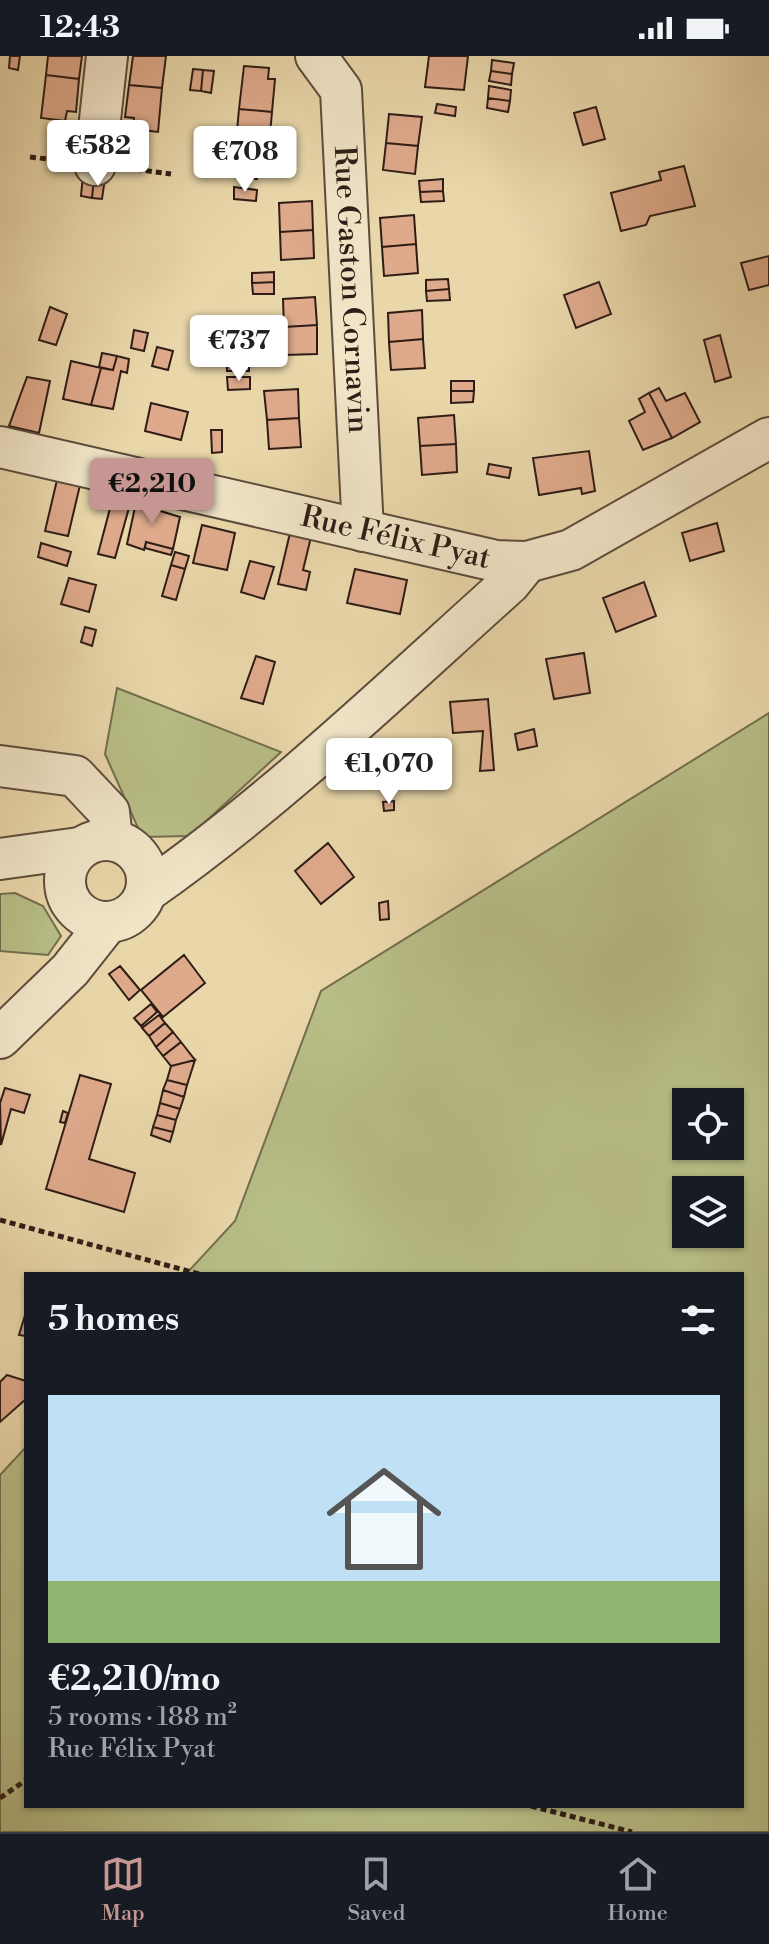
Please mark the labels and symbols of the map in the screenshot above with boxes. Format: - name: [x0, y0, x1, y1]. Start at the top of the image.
- pin: €582: [51, 120, 145, 188]
- pin: €708: [198, 126, 292, 194]
- street label: Rue Gaston Cornavin: [325, 145, 377, 434]
- pin: €737: [192, 315, 286, 383]
- pin: €2,210: [87, 458, 217, 526]
- street label: Rue Félix Pyat: [297, 498, 495, 578]
- pin: €1,070: [324, 738, 454, 806]

